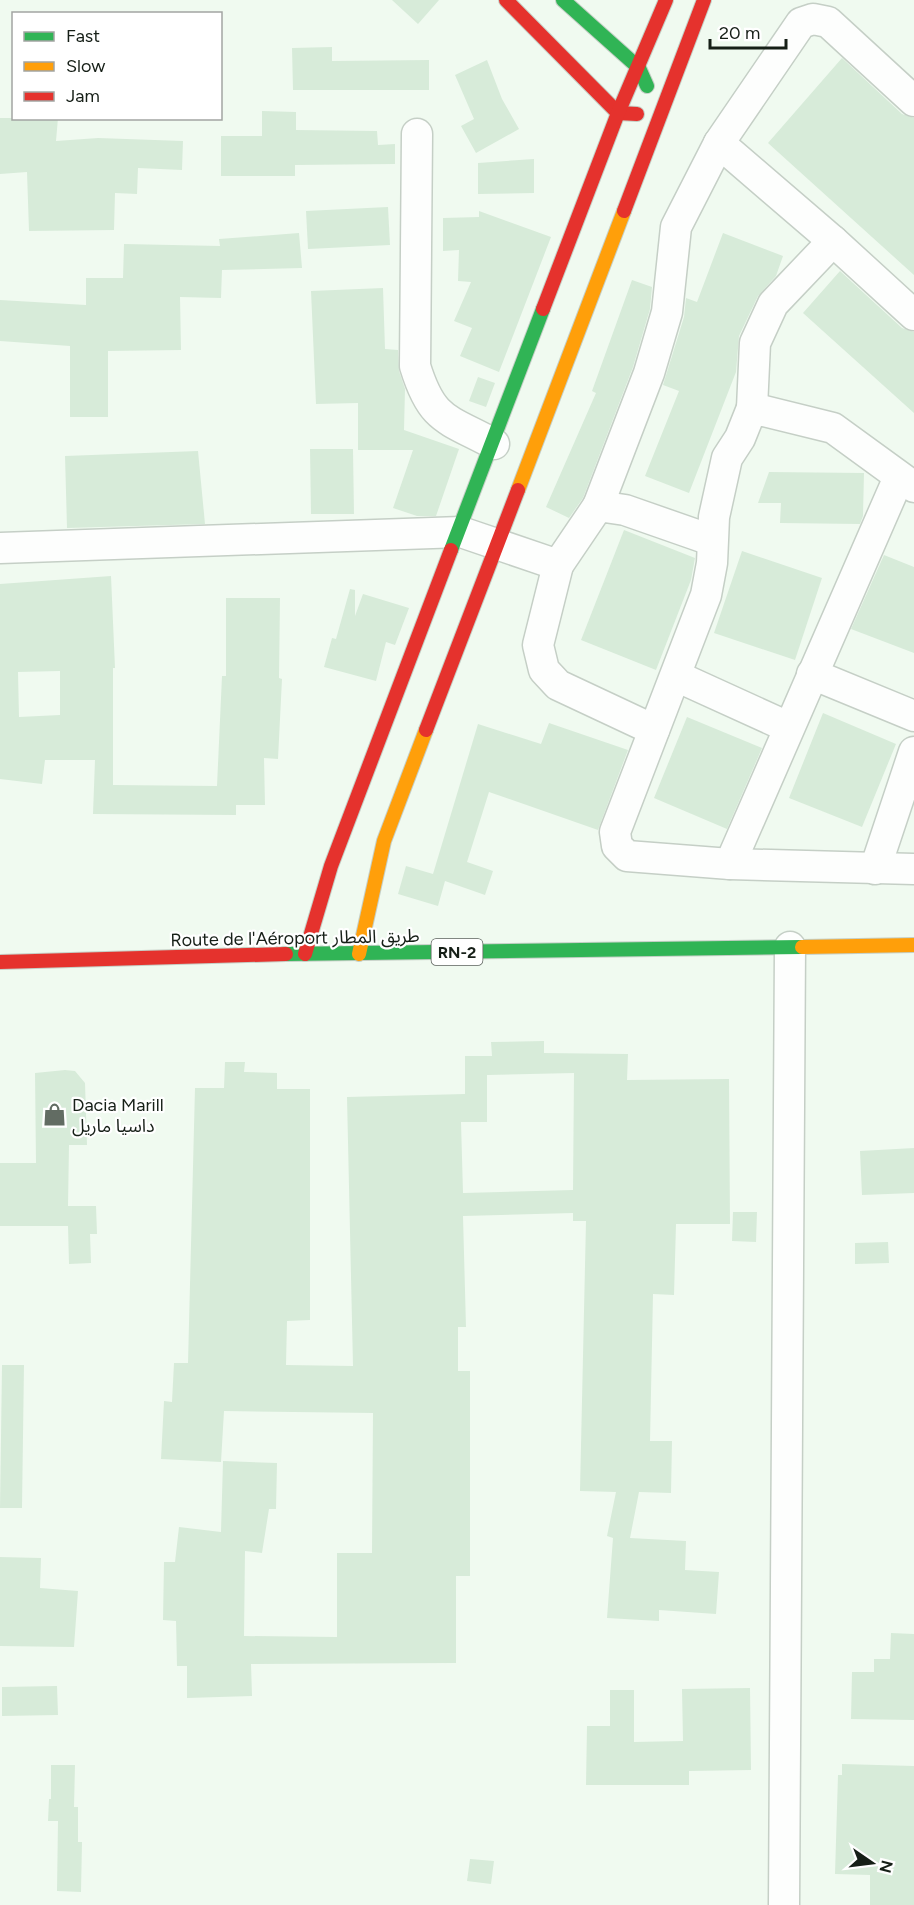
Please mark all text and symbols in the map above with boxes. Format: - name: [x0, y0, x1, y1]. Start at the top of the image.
- legend: [12, 12, 222, 120]
- scale bar: [710, 12, 786, 50]
- text: 20 m: [719, 22, 760, 44]
- text: Fast: [66, 25, 100, 47]
- text: Slow: [66, 55, 105, 77]
- text: Jam: [66, 85, 100, 107]
- street label: Route de l'Aéroport طريق المطار: [170, 925, 420, 951]
- road number: RN-2: [432, 939, 482, 965]
- place label: Dacia Marill داسيا ماريل: [72, 1094, 164, 1137]
- shop icon: Dacia Marill داسيا ماريل: [41, 1102, 67, 1128]
- north arrow: [842, 1833, 902, 1893]
- text: N: [875, 1858, 897, 1875]

